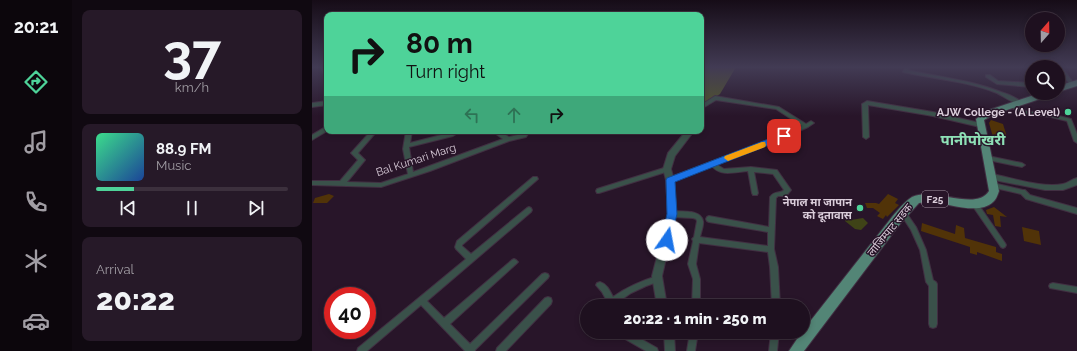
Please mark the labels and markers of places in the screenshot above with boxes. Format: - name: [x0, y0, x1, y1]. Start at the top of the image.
- place label: AJW College - (A Level): [937, 106, 1061, 119]
- marker: AJW College - (A Level): [1063, 107, 1073, 117]
- pin: [767, 119, 801, 153]
- place label: नेपाल मा जापान को दूतावास: [783, 195, 853, 223]
- marker: नेपाल मा जापान को दूतावास: [855, 203, 865, 213]

